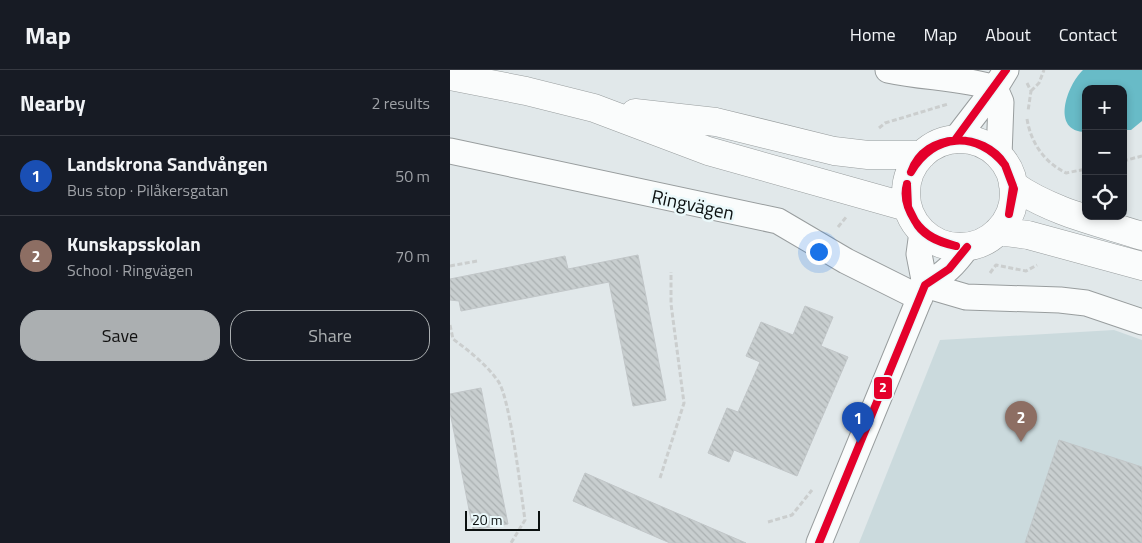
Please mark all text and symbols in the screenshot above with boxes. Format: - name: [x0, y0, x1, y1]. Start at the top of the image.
- text: Map: [25, 17, 71, 53]
- text: Home: [850, 21, 896, 48]
- text: Map: [924, 21, 957, 48]
- text: About: [985, 21, 1031, 48]
- text: Contact: [1059, 21, 1117, 48]
- map controls: [1082, 85, 1127, 220]
- button: +: [1082, 85, 1127, 130]
- text: Nearby: [20, 87, 85, 119]
- text: 2 results: [371, 91, 430, 115]
- button: −: [1082, 130, 1127, 175]
- text: Landskrona Sandvången: [67, 149, 268, 178]
- text: 1: [32, 164, 40, 188]
- text: 50 m: [395, 164, 430, 188]
- button: locate: [1082, 175, 1127, 220]
- text: Bus stop · Pilåkersgatan: [67, 178, 228, 202]
- street label: Ringvägen: [649, 181, 737, 227]
- text: Kunskapsskolan: [67, 229, 201, 258]
- your location: [806, 239, 832, 265]
- text: 2: [32, 244, 40, 268]
- text: 70 m: [395, 244, 430, 268]
- text: School · Ringvägen: [67, 258, 193, 282]
- button: Save: [20, 310, 220, 361]
- button: Share: [230, 310, 430, 361]
- line badge: 2: [873, 376, 893, 400]
- text: 2: [879, 376, 887, 397]
- pin: 2: [1005, 401, 1037, 442]
- pin: 1: [842, 402, 874, 443]
- scale bar: [465, 508, 540, 531]
- text: 20 m: [472, 509, 502, 530]

